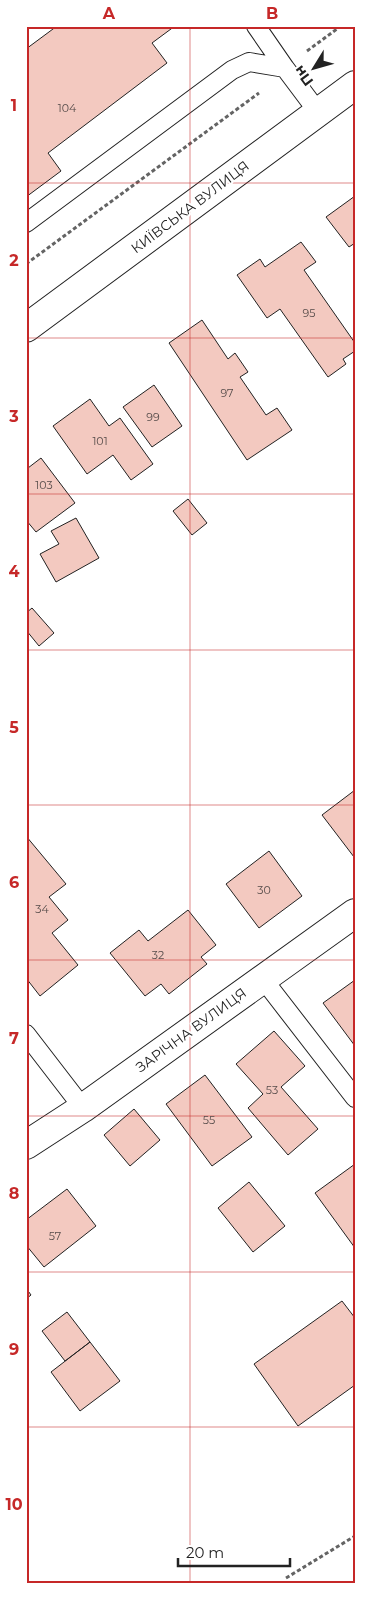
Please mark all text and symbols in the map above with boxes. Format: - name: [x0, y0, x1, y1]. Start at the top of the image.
- text: A: [102, 4, 116, 23]
- text: B: [266, 4, 278, 23]
- north arrow: [288, 42, 338, 92]
- text: Пн: [290, 62, 317, 90]
- text: 1: [11, 96, 17, 115]
- house number: 104: [58, 101, 77, 115]
- street label: КИЇВСЬКА ВУЛИЦЯ: [127, 157, 253, 257]
- text: 2: [9, 251, 19, 270]
- house number: 95: [303, 306, 315, 320]
- house number: 97: [220, 386, 234, 400]
- text: 3: [8, 407, 19, 426]
- house number: 99: [146, 410, 160, 424]
- house number: 101: [92, 434, 108, 448]
- house number: 103: [35, 478, 53, 492]
- text: 4: [8, 562, 20, 581]
- text: 5: [9, 718, 19, 737]
- text: 6: [9, 873, 19, 892]
- house number: 30: [257, 883, 271, 897]
- house number: 34: [35, 902, 49, 916]
- house number: 32: [152, 948, 164, 962]
- street label: ЗАРІЧНА ВУЛИЦЯ: [132, 984, 250, 1076]
- text: 7: [9, 1029, 19, 1048]
- house number: 53: [266, 1083, 278, 1097]
- house number: 55: [203, 1113, 215, 1127]
- text: 8: [9, 1184, 19, 1203]
- house number: 57: [49, 1229, 61, 1243]
- text: 9: [9, 1340, 19, 1359]
- text: 10: [5, 1495, 23, 1514]
- scale bar: [178, 1535, 291, 1567]
- text: 20 m: [186, 1543, 224, 1562]

